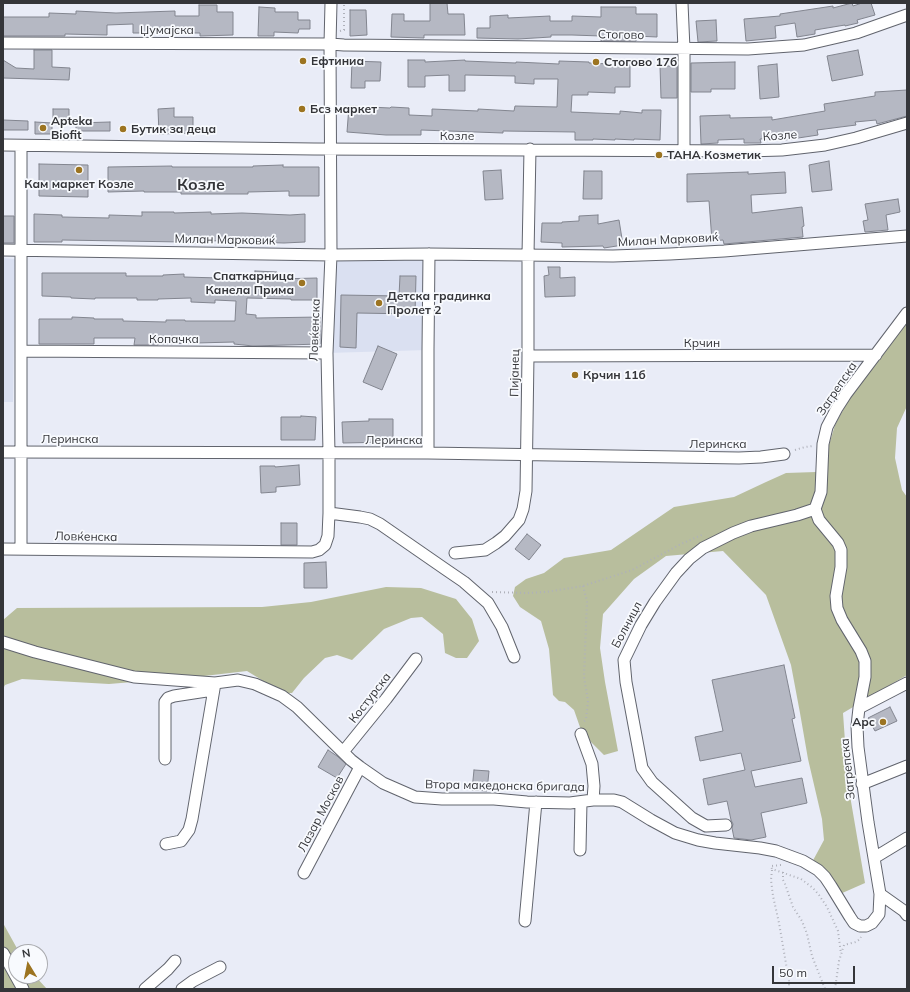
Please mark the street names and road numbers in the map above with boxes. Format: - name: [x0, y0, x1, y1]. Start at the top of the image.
- street label: Џумајска: [140, 23, 194, 37]
- street label: Стогово: [598, 27, 644, 43]
- street label: Козле: [762, 128, 798, 144]
- street label: Козле: [440, 129, 474, 143]
- street label: Милан Марковиќ: [617, 230, 719, 250]
- street label: Милан Марковиќ: [175, 232, 275, 248]
- street label: Ловќенска: [307, 298, 323, 362]
- street label: Копачка: [149, 332, 199, 346]
- street label: Крчин: [684, 336, 720, 350]
- street label: Пијанец: [507, 349, 523, 397]
- street label: Загрепска: [814, 360, 860, 418]
- street label: Леринска: [41, 432, 99, 446]
- street label: Леринска: [365, 433, 423, 447]
- street label: Леринска: [689, 437, 747, 451]
- street label: Ловќенска: [54, 529, 118, 545]
- street label: Болницл: [609, 599, 645, 651]
- street label: Костурска: [346, 670, 394, 726]
- street label: Загрепска: [838, 738, 858, 800]
- street label: Лазар Москов: [295, 774, 347, 854]
- street label: Втора македонска бригада: [425, 777, 585, 795]

